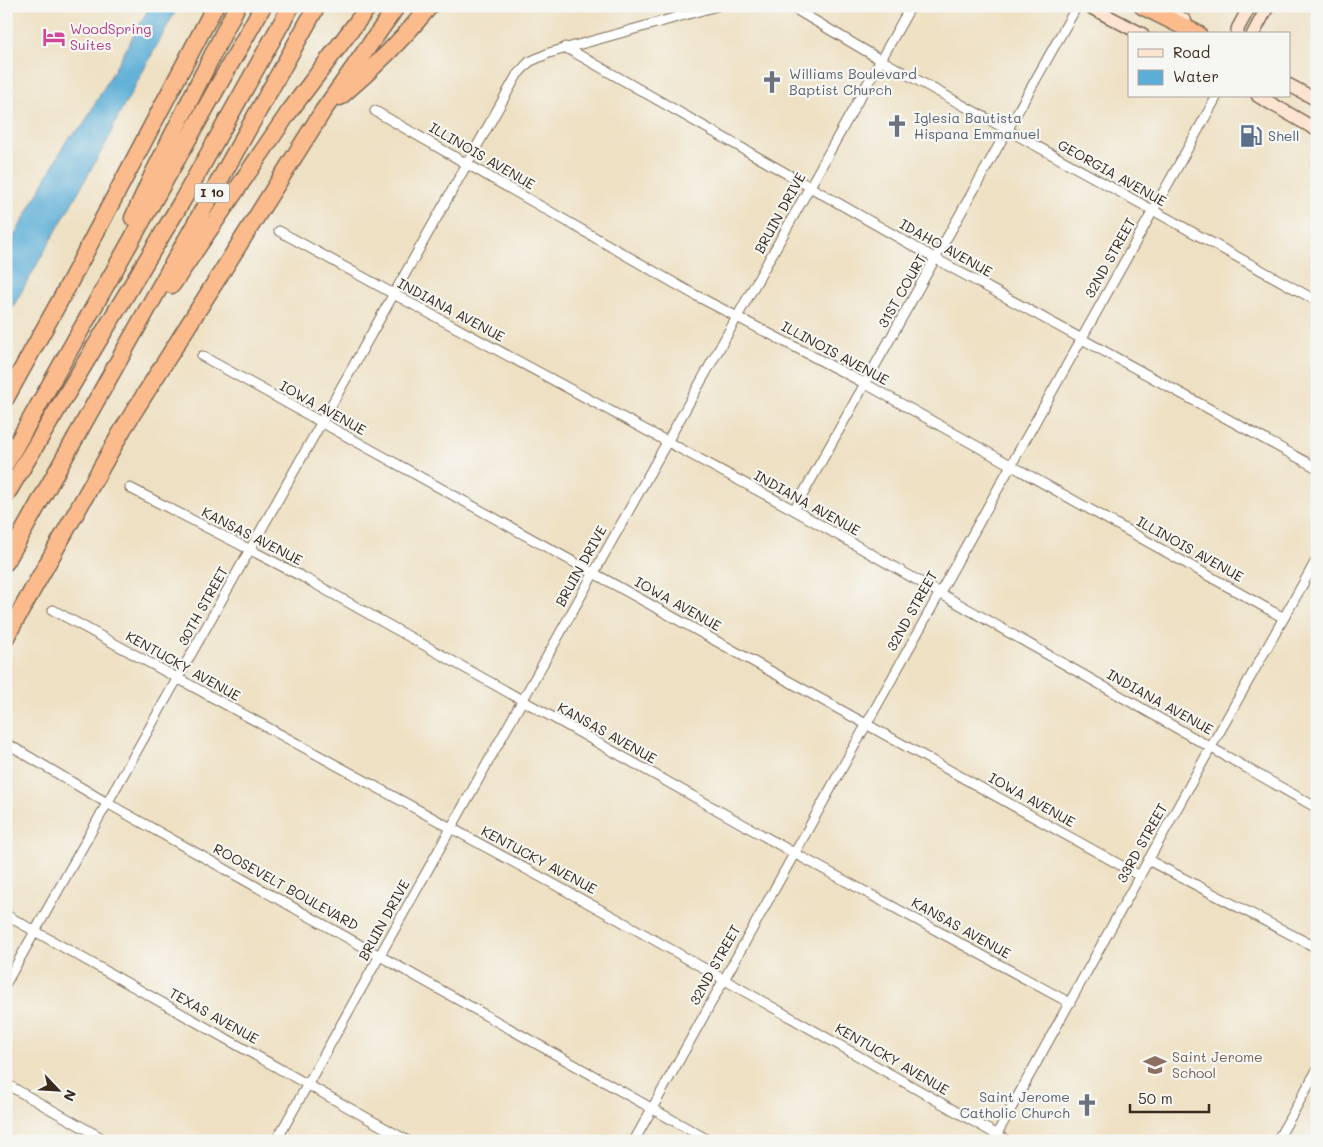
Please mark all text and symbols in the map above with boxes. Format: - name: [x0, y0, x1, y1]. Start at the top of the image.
- place label: WoodSpring Suites: [70, 19, 151, 54]
- hotel icon: WoodSpring Suites: [41, 24, 67, 50]
- legend: [1128, 32, 1290, 98]
- text: Road: [1173, 42, 1210, 62]
- place label: Williams Boulevard Baptist Church: [789, 64, 917, 99]
- text: Water: [1173, 66, 1219, 86]
- church icon: Williams Boulevard Baptist Church: [759, 69, 785, 95]
- place label: Iglesia Bautista Hispana Emmanuel: [914, 108, 1040, 143]
- church icon: Iglesia Bautista Hispana Emmanuel: [884, 113, 910, 139]
- street label: ILLINOIS AVENUE: [426, 118, 539, 194]
- fuel station icon: Shell: [1238, 123, 1264, 149]
- place label: Shell: [1268, 126, 1299, 145]
- street label: GEORGIA AVENUE: [1055, 135, 1170, 210]
- street label: BRUIN DRIVE: [750, 169, 810, 257]
- road number: I 10: [194, 184, 230, 202]
- street label: IDAHO AVENUE: [896, 214, 996, 281]
- street label: 32ND STREET: [1080, 214, 1140, 301]
- street label: 31ST COURT: [873, 250, 930, 331]
- street label: INDIANA AVENUE: [394, 273, 508, 346]
- street label: ILLINOIS AVENUE: [778, 316, 892, 389]
- street label: IOWA AVENUE: [277, 376, 370, 439]
- street label: INDIANA AVENUE: [751, 465, 864, 540]
- street label: KANSAS AVENUE: [199, 502, 306, 569]
- street label: ILLINOIS AVENUE: [1134, 511, 1247, 586]
- street label: BRUIN DRIVE: [551, 522, 611, 610]
- street label: 30TH STREET: [173, 563, 232, 649]
- street label: 32ND STREET: [882, 567, 942, 654]
- street label: IOWA AVENUE: [632, 572, 725, 635]
- street label: KENTUCKY AVENUE: [122, 626, 244, 705]
- street label: INDIANA AVENUE: [1104, 664, 1217, 739]
- street label: KANSAS AVENUE: [554, 697, 660, 768]
- street label: IOWA AVENUE: [986, 768, 1079, 831]
- street label: 33RD STREET: [1112, 800, 1171, 886]
- street label: KENTUCKY AVENUE: [478, 821, 600, 898]
- street label: ROOSEVELT BOULEVARD: [210, 839, 362, 934]
- street label: BRUIN DRIVE: [354, 876, 414, 964]
- street label: KANSAS AVENUE: [908, 892, 1014, 963]
- street label: 32ND STREET: [685, 921, 745, 1008]
- street label: TEXAS AVENUE: [166, 983, 262, 1048]
- street label: KENTUCKY AVENUE: [832, 1018, 953, 1099]
- place label: Saint Jerome School: [1172, 1047, 1263, 1082]
- school or university icon: Saint Jerome School: [1142, 1052, 1168, 1078]
- north arrow: [32, 1064, 82, 1114]
- scale bar: [1130, 1082, 1209, 1114]
- text: N: [59, 1087, 81, 1105]
- place label: Saint Jerome Catholic Church: [960, 1087, 1070, 1122]
- text: 50 m: [1138, 1088, 1173, 1108]
- church icon: Saint Jerome Catholic Church: [1074, 1092, 1100, 1118]

